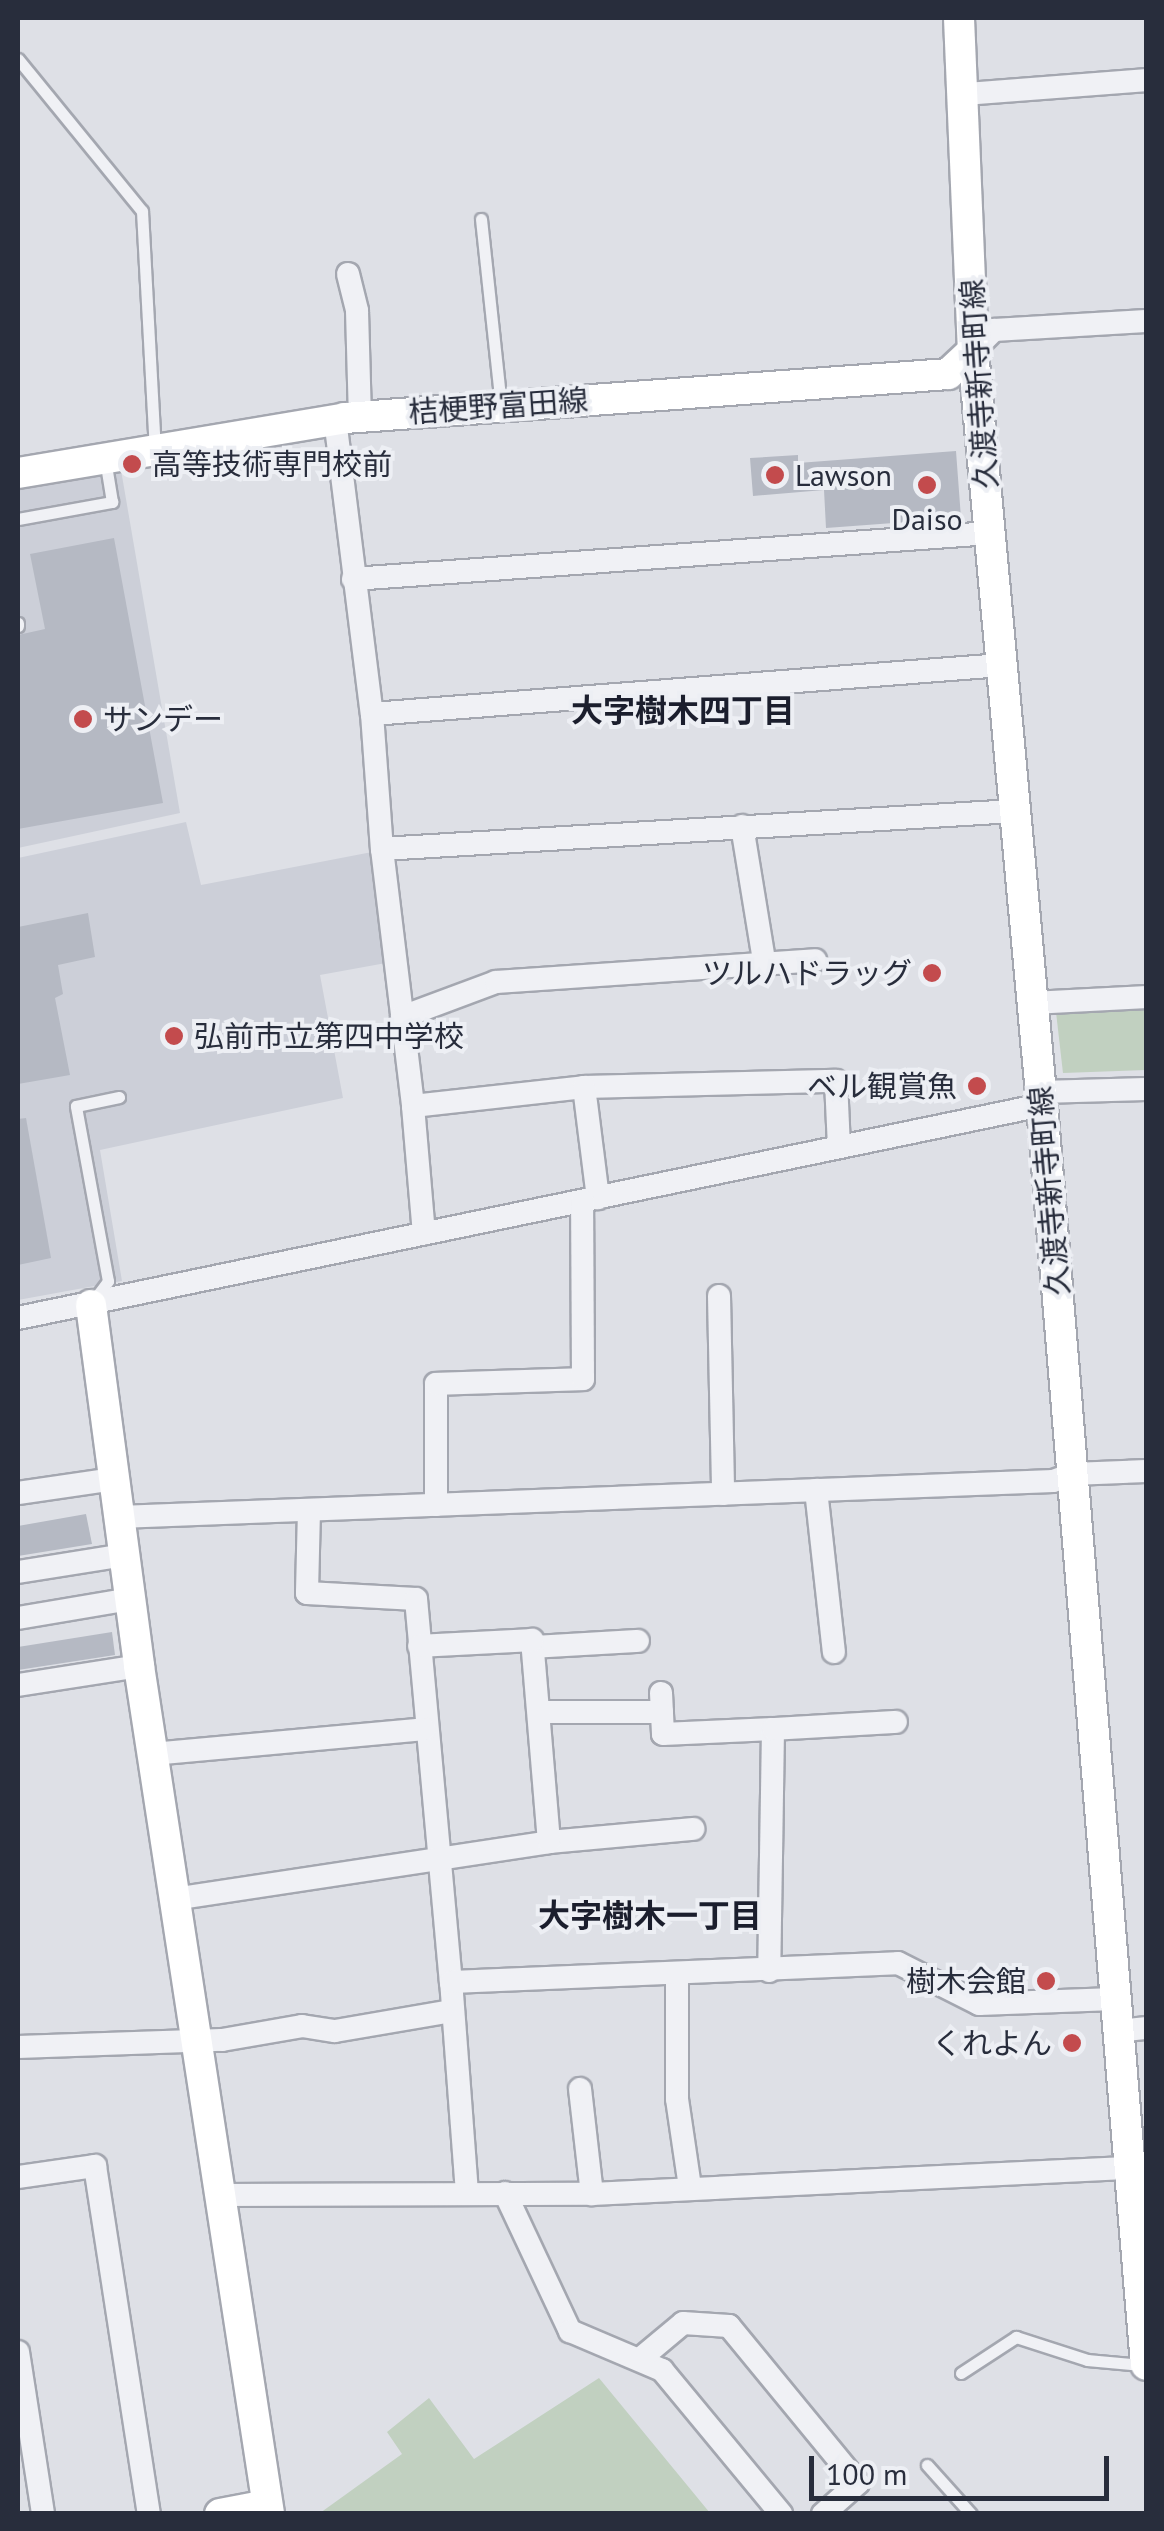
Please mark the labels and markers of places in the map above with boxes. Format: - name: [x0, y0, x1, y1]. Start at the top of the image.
- place label: 高等技術専門校前: [152, 446, 392, 482]
- marker: 高等技術専門校前: [121, 453, 143, 475]
- place label: Lawson: [795, 457, 892, 493]
- marker: Lawson: [764, 464, 786, 486]
- marker: Daiso: [916, 474, 938, 496]
- place label: Daiso: [891, 501, 963, 537]
- place label: サンデー: [103, 701, 223, 737]
- marker: サンデー: [72, 708, 94, 730]
- place label: ツルハドラッグ: [702, 955, 912, 991]
- marker: ツルハドラッグ: [921, 962, 943, 984]
- place label: 弘前市立第四中学校: [194, 1018, 464, 1054]
- marker: 弘前市立第四中学校: [163, 1025, 185, 1047]
- place label: ベル観賞魚: [807, 1068, 957, 1104]
- marker: ベル観賞魚: [966, 1075, 988, 1097]
- place label: 樹木会館: [906, 1963, 1026, 1999]
- marker: 樹木会館: [1035, 1970, 1057, 1992]
- place label: くれよん: [932, 2025, 1052, 2061]
- marker: くれよん: [1061, 2032, 1083, 2054]

